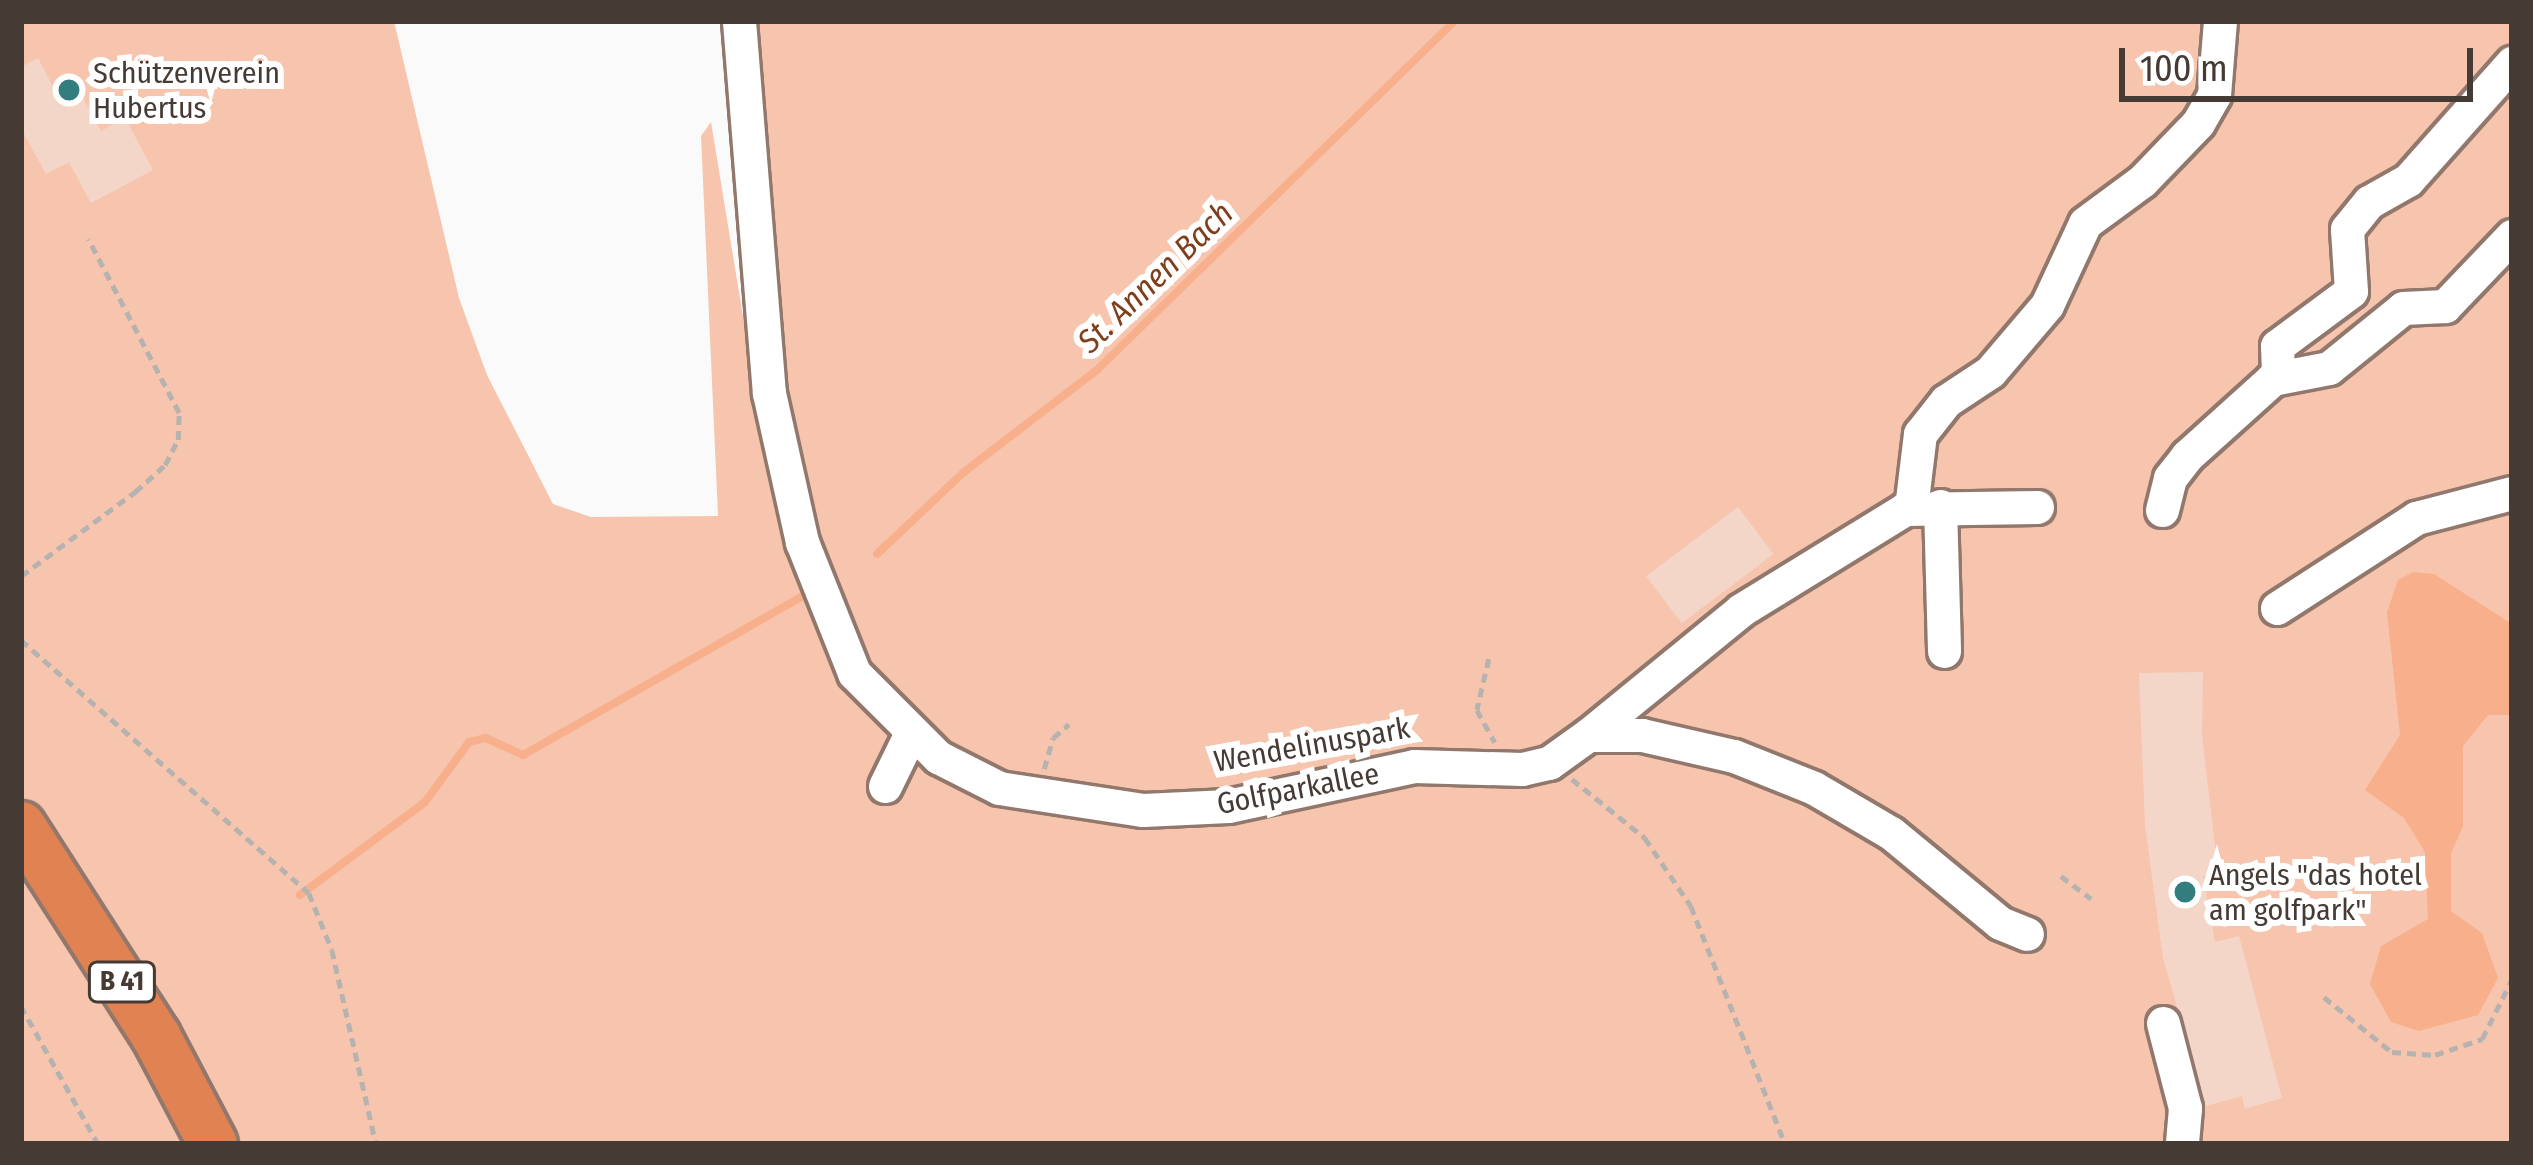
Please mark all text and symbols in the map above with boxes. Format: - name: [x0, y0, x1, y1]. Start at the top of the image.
- scale bar: [2125, 24, 2479, 98]
- text: 100 m: [2140, 47, 2228, 91]
- place label: Schützenverein Hubertus: [93, 55, 280, 125]
- marker: Schützenverein Hubertus: [56, 77, 82, 103]
- water label: St. Annen Bach: [1070, 194, 1242, 362]
- street label: Wendelinuspark: [1211, 710, 1413, 780]
- street label: Golfparkallee: [1214, 756, 1382, 822]
- place label: Angels "das hotel am golfpark": [2209, 857, 2422, 928]
- marker: Angels "das hotel am golfpark": [2172, 879, 2198, 905]
- road number: B 41: [86, 961, 158, 1003]

